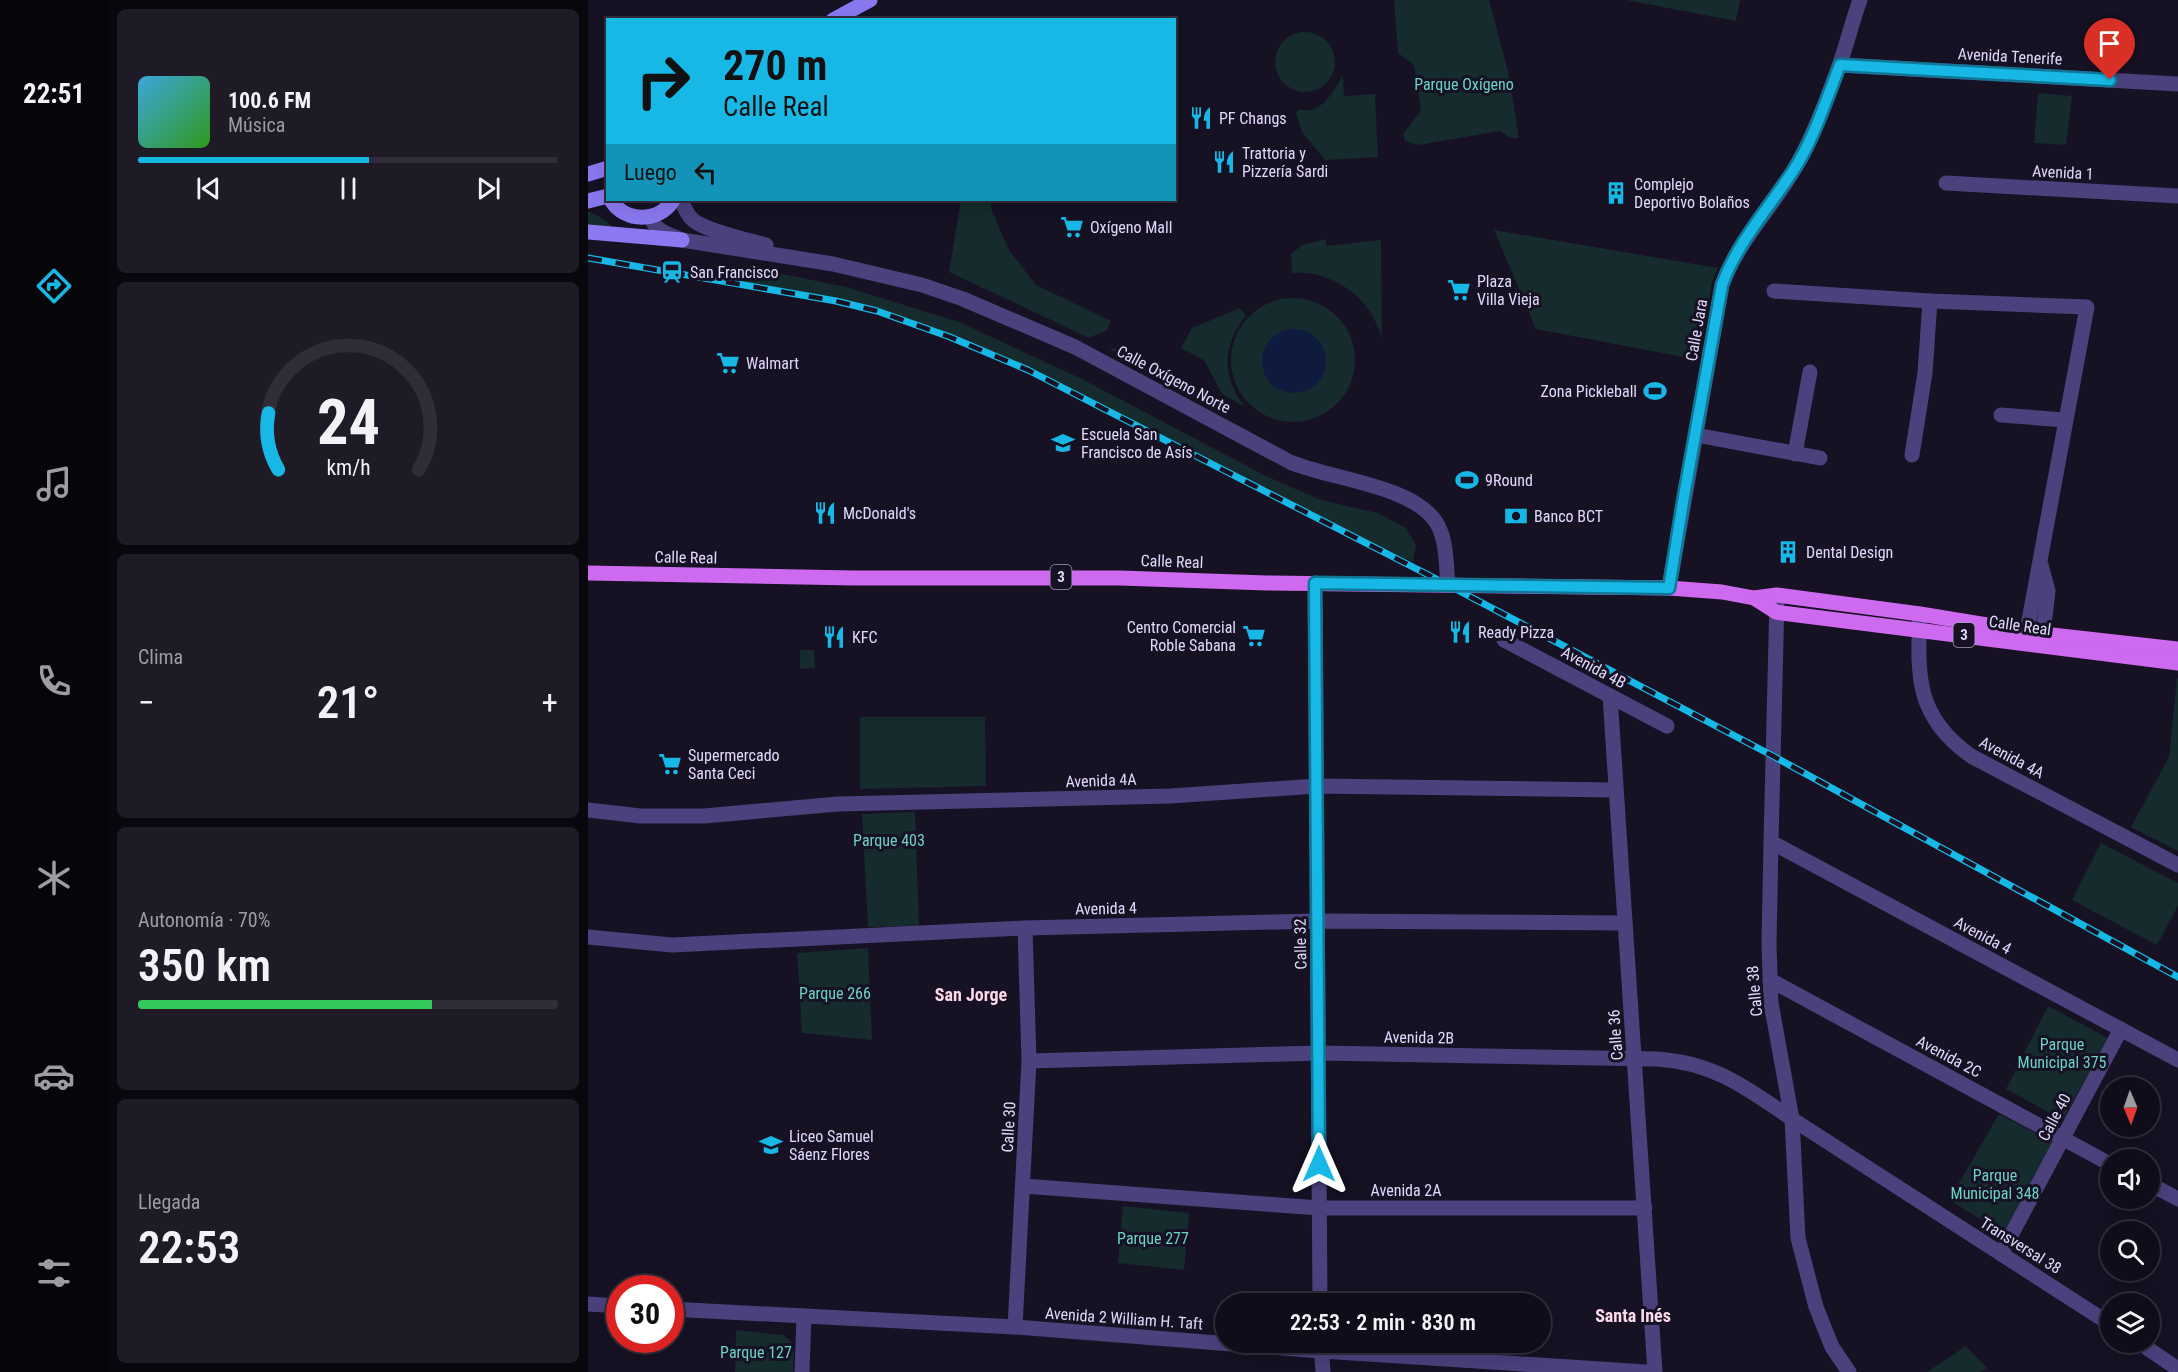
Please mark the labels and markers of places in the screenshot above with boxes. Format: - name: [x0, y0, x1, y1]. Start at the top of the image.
- pin: [2084, 18, 2135, 80]
- restaurant icon: PF Changs: [1188, 105, 1214, 131]
- place label: PF Changs: [1219, 109, 1287, 128]
- place label: Trattoria y Pizzería Sardi: [1242, 144, 1328, 181]
- restaurant icon: Trattoria y Pizzería Sardi: [1211, 149, 1237, 175]
- place label: Complejo Deportivo Bolaños: [1634, 175, 1750, 212]
- building icon: Complejo Deportivo Bolaños: [1603, 180, 1629, 206]
- supermarket icon: Oxígeno Mall: [1059, 214, 1085, 240]
- place label: Oxígeno Mall: [1090, 218, 1172, 237]
- station icon: San Francisco: [659, 259, 685, 285]
- place label: San Francisco: [690, 263, 779, 282]
- place label: Plaza Villa Vieja: [1477, 272, 1540, 309]
- supermarket icon: Plaza Villa Vieja: [1446, 277, 1472, 303]
- supermarket icon: Walmart: [715, 350, 741, 376]
- place label: Walmart: [746, 354, 799, 373]
- sports icon: Zona Pickleball: [1642, 378, 1668, 404]
- place label: Zona Pickleball: [1540, 382, 1637, 401]
- place label: Escuela San Francisco de Asís: [1081, 425, 1193, 462]
- school or university icon: Escuela San Francisco de Asís: [1050, 430, 1076, 456]
- sports icon: 9Round: [1454, 467, 1480, 493]
- place label: 9Round: [1485, 471, 1533, 490]
- restaurant icon: McDonald's: [812, 500, 838, 526]
- bank icon: Banco BCT: [1503, 503, 1529, 529]
- place label: McDonald's: [843, 504, 916, 523]
- place label: Banco BCT: [1534, 507, 1603, 526]
- building icon: Dental Design: [1775, 539, 1801, 565]
- place label: Dental Design: [1806, 543, 1893, 562]
- place label: Centro Comercial Roble Sabana: [1127, 618, 1236, 655]
- restaurant icon: Ready Pizza: [1447, 619, 1473, 645]
- supermarket icon: Centro Comercial Roble Sabana: [1241, 623, 1267, 649]
- place label: Ready Pizza: [1478, 623, 1554, 642]
- restaurant icon: KFC: [821, 624, 847, 650]
- place label: KFC: [852, 628, 878, 647]
- place label: Supermercado Santa Ceci: [688, 746, 780, 783]
- supermarket icon: Supermercado Santa Ceci: [657, 751, 683, 777]
- place label: Liceo Samuel Sáenz Flores: [789, 1127, 874, 1164]
- school or university icon: Liceo Samuel Sáenz Flores: [758, 1132, 784, 1158]

